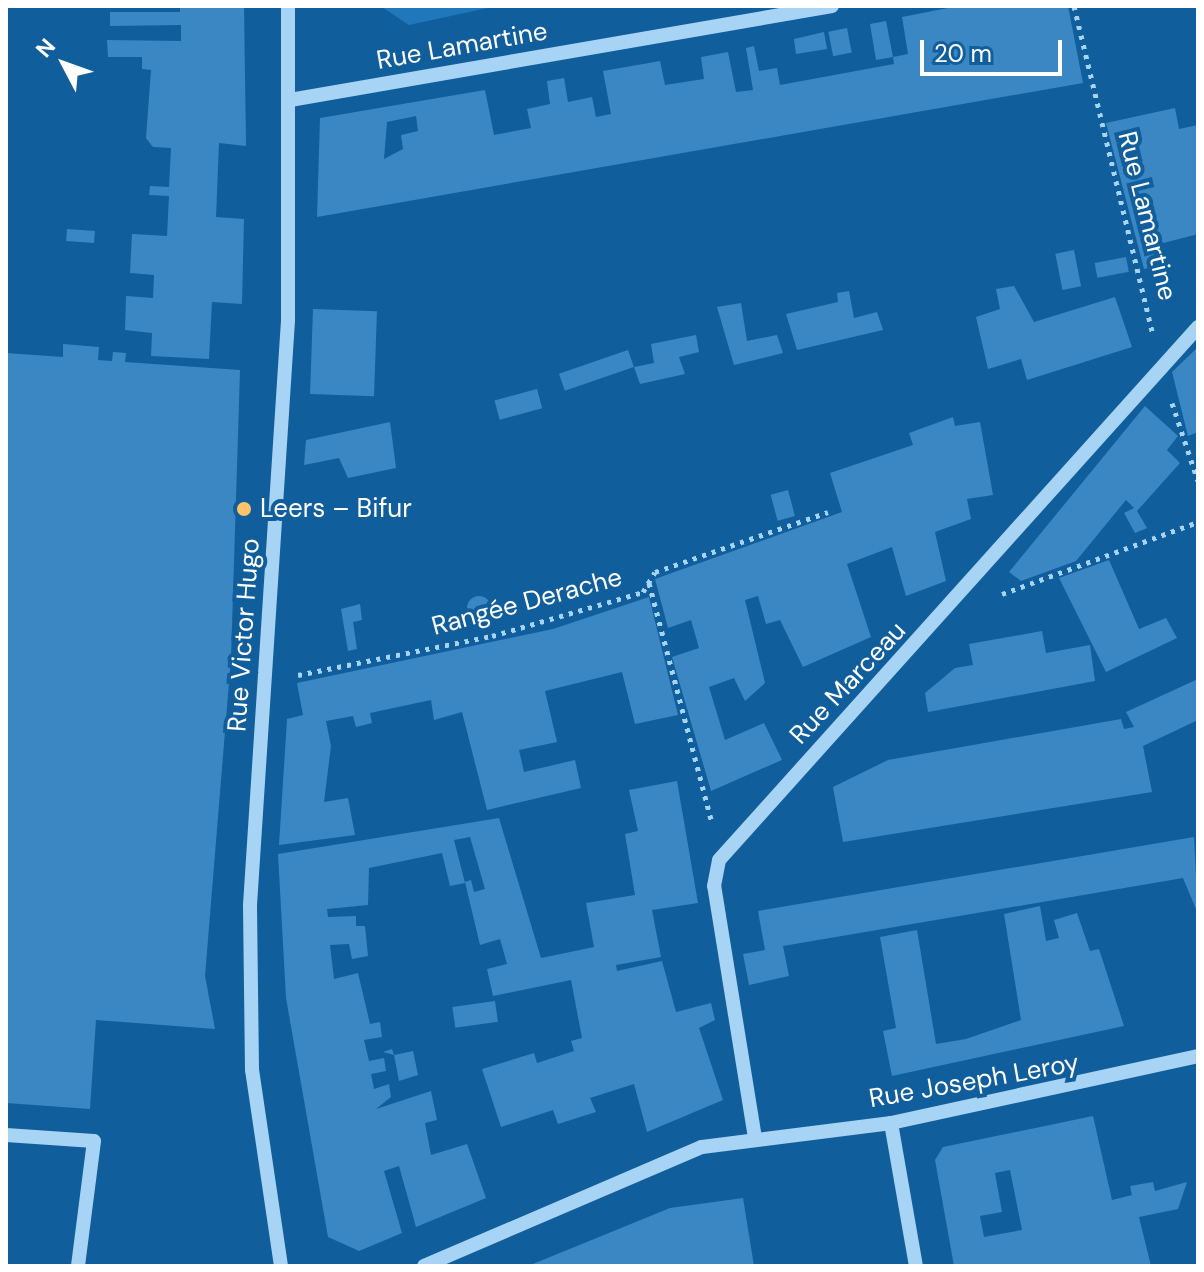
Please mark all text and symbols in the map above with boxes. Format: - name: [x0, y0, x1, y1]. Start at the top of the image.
- street label: Rue Lamartine: [374, 16, 550, 76]
- north arrow: [24, 24, 104, 104]
- scale bar: [924, 24, 1066, 74]
- text: N: [29, 32, 62, 64]
- text: 20 m: [934, 38, 992, 69]
- street label: Rue Lamartine: [1111, 128, 1183, 304]
- place label: Leers – Bifur: [260, 493, 412, 525]
- marker: Leers – Bifur: [235, 500, 253, 518]
- street label: Rue Victor Hugo: [222, 537, 266, 733]
- street label: Rangée Derache: [428, 562, 626, 642]
- street label: Rue Marceau: [783, 615, 913, 751]
- street label: Rue Joseph Leroy: [867, 1047, 1081, 1115]

